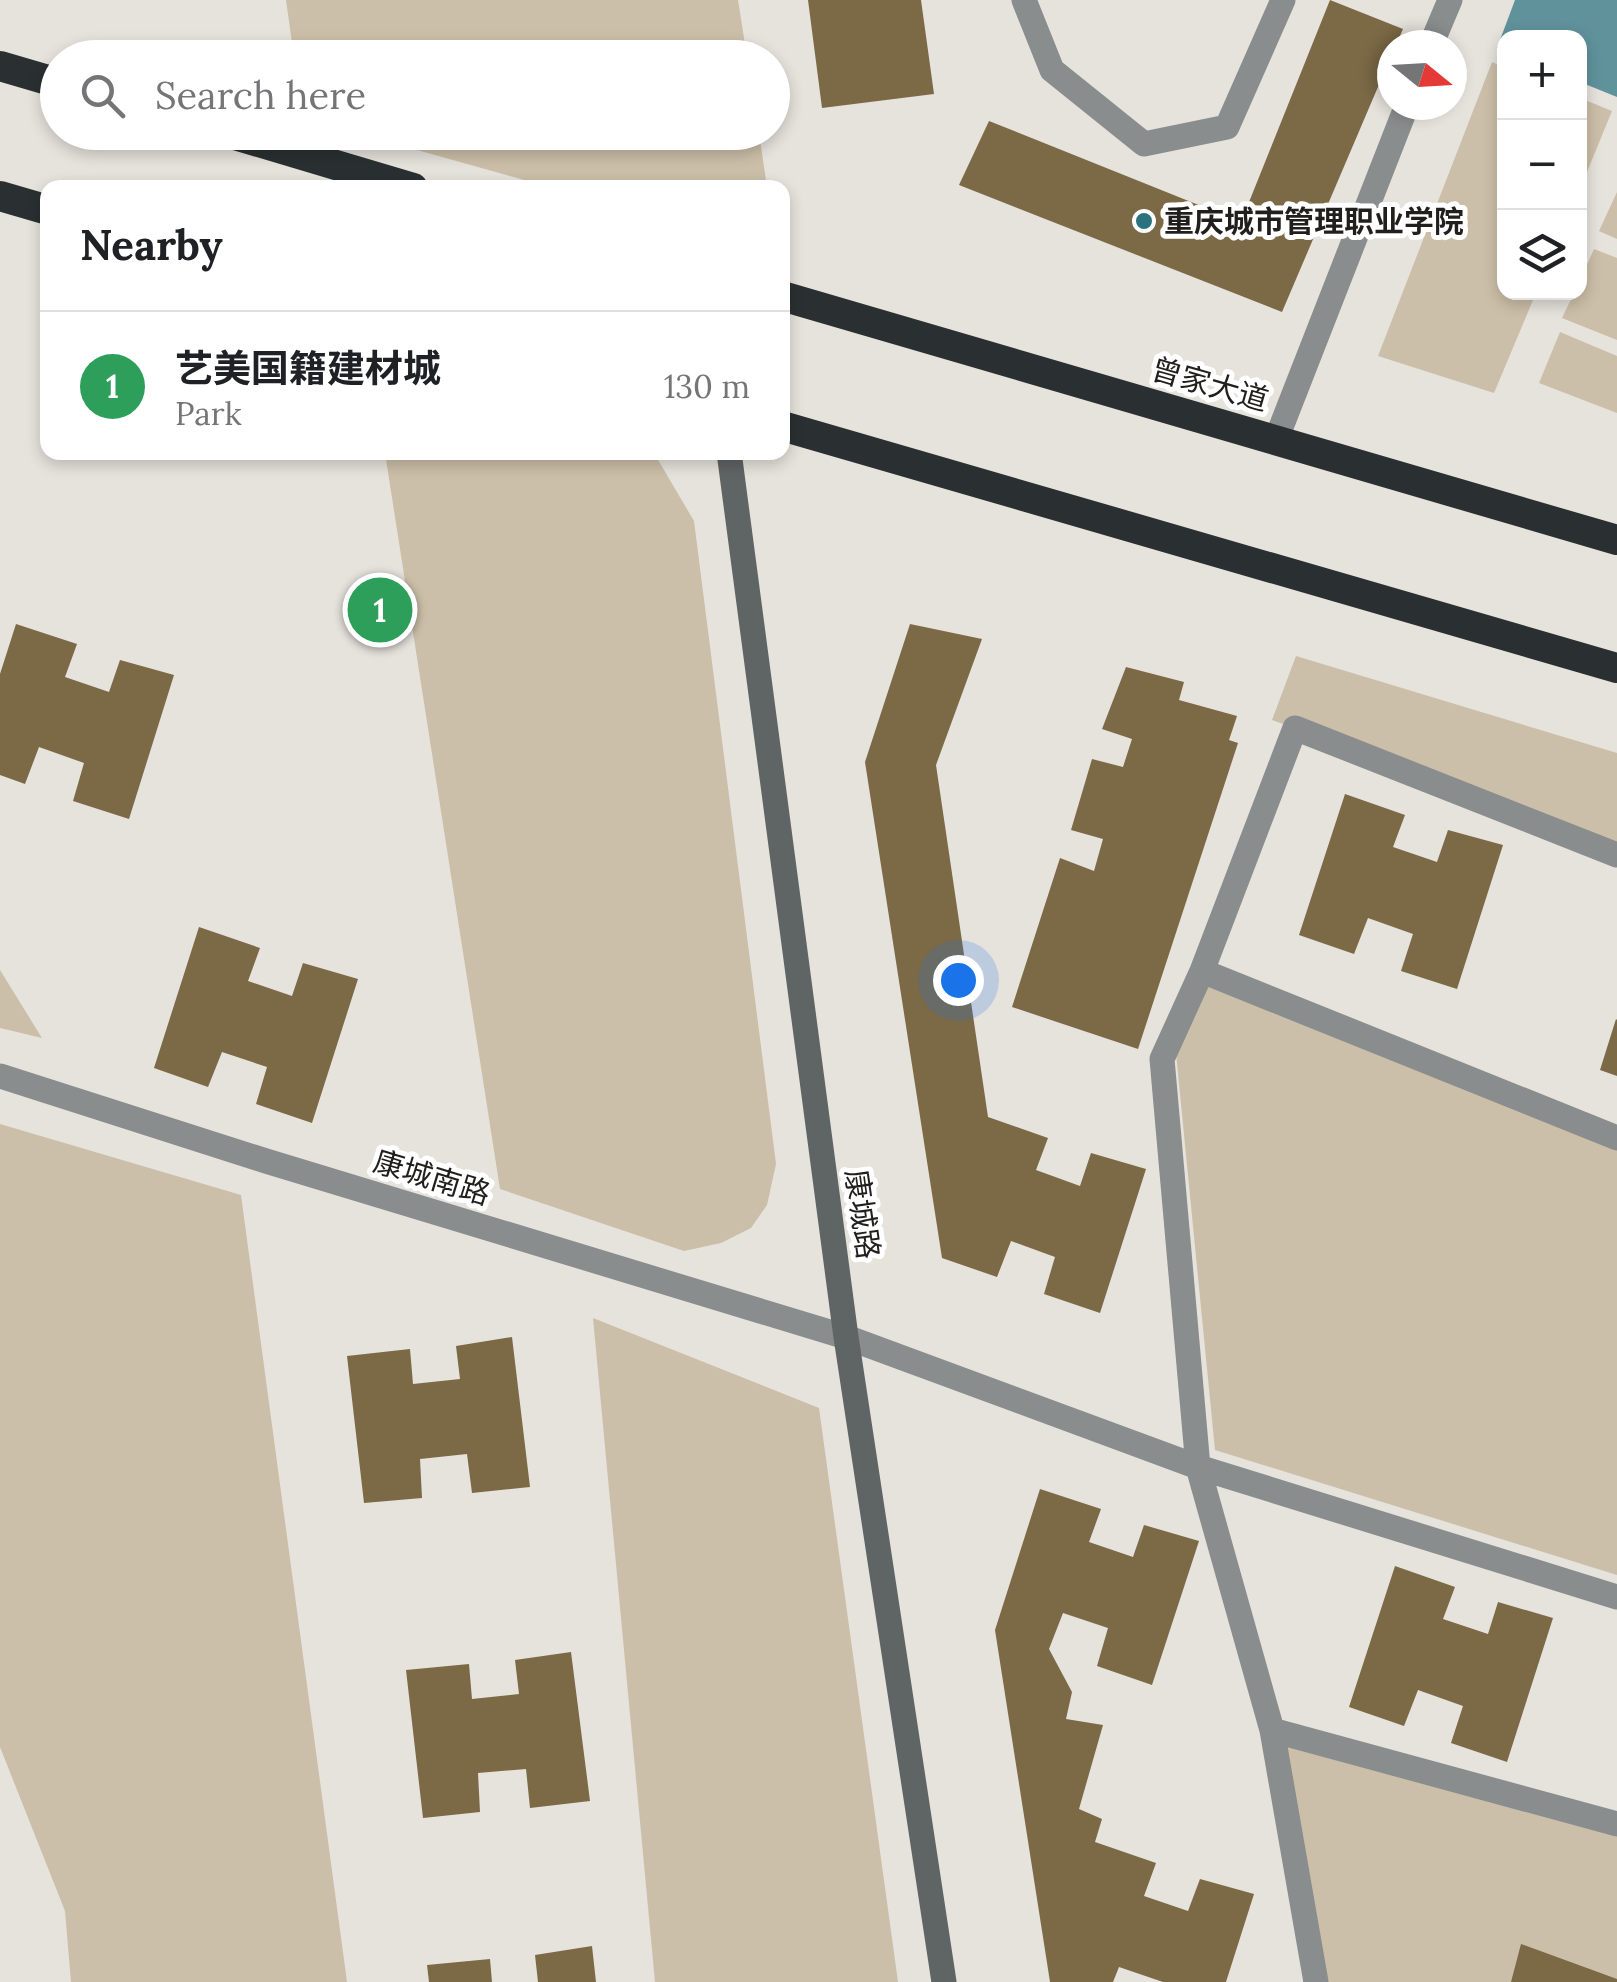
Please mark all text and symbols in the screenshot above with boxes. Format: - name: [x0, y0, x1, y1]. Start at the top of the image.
- north arrow: [1377, 30, 1467, 120]
- map controls: [1497, 30, 1587, 300]
- button: +: [1497, 30, 1587, 120]
- search box: [40, 40, 790, 150]
- icon: search: [75, 68, 130, 123]
- text: Search here: [155, 71, 366, 119]
- button: −: [1497, 120, 1587, 210]
- place label: 重庆城市管理职业学院: [1164, 202, 1464, 240]
- marker: 重庆城市管理职业学院: [1133, 210, 1155, 232]
- button: layers: [1497, 210, 1587, 300]
- text: Nearby: [80, 218, 223, 272]
- text: 艺美国籍建材城: [175, 344, 441, 392]
- street label: 曾家大道: [1147, 349, 1273, 419]
- text: 1: [106, 366, 119, 407]
- text: 130 m: [664, 366, 750, 407]
- text: Park: [175, 393, 242, 434]
- pin: 1: [348, 572, 412, 648]
- your location: [933, 955, 984, 1006]
- street label: 康城南路: [369, 1141, 495, 1213]
- street label: 康城路: [838, 1167, 888, 1261]

